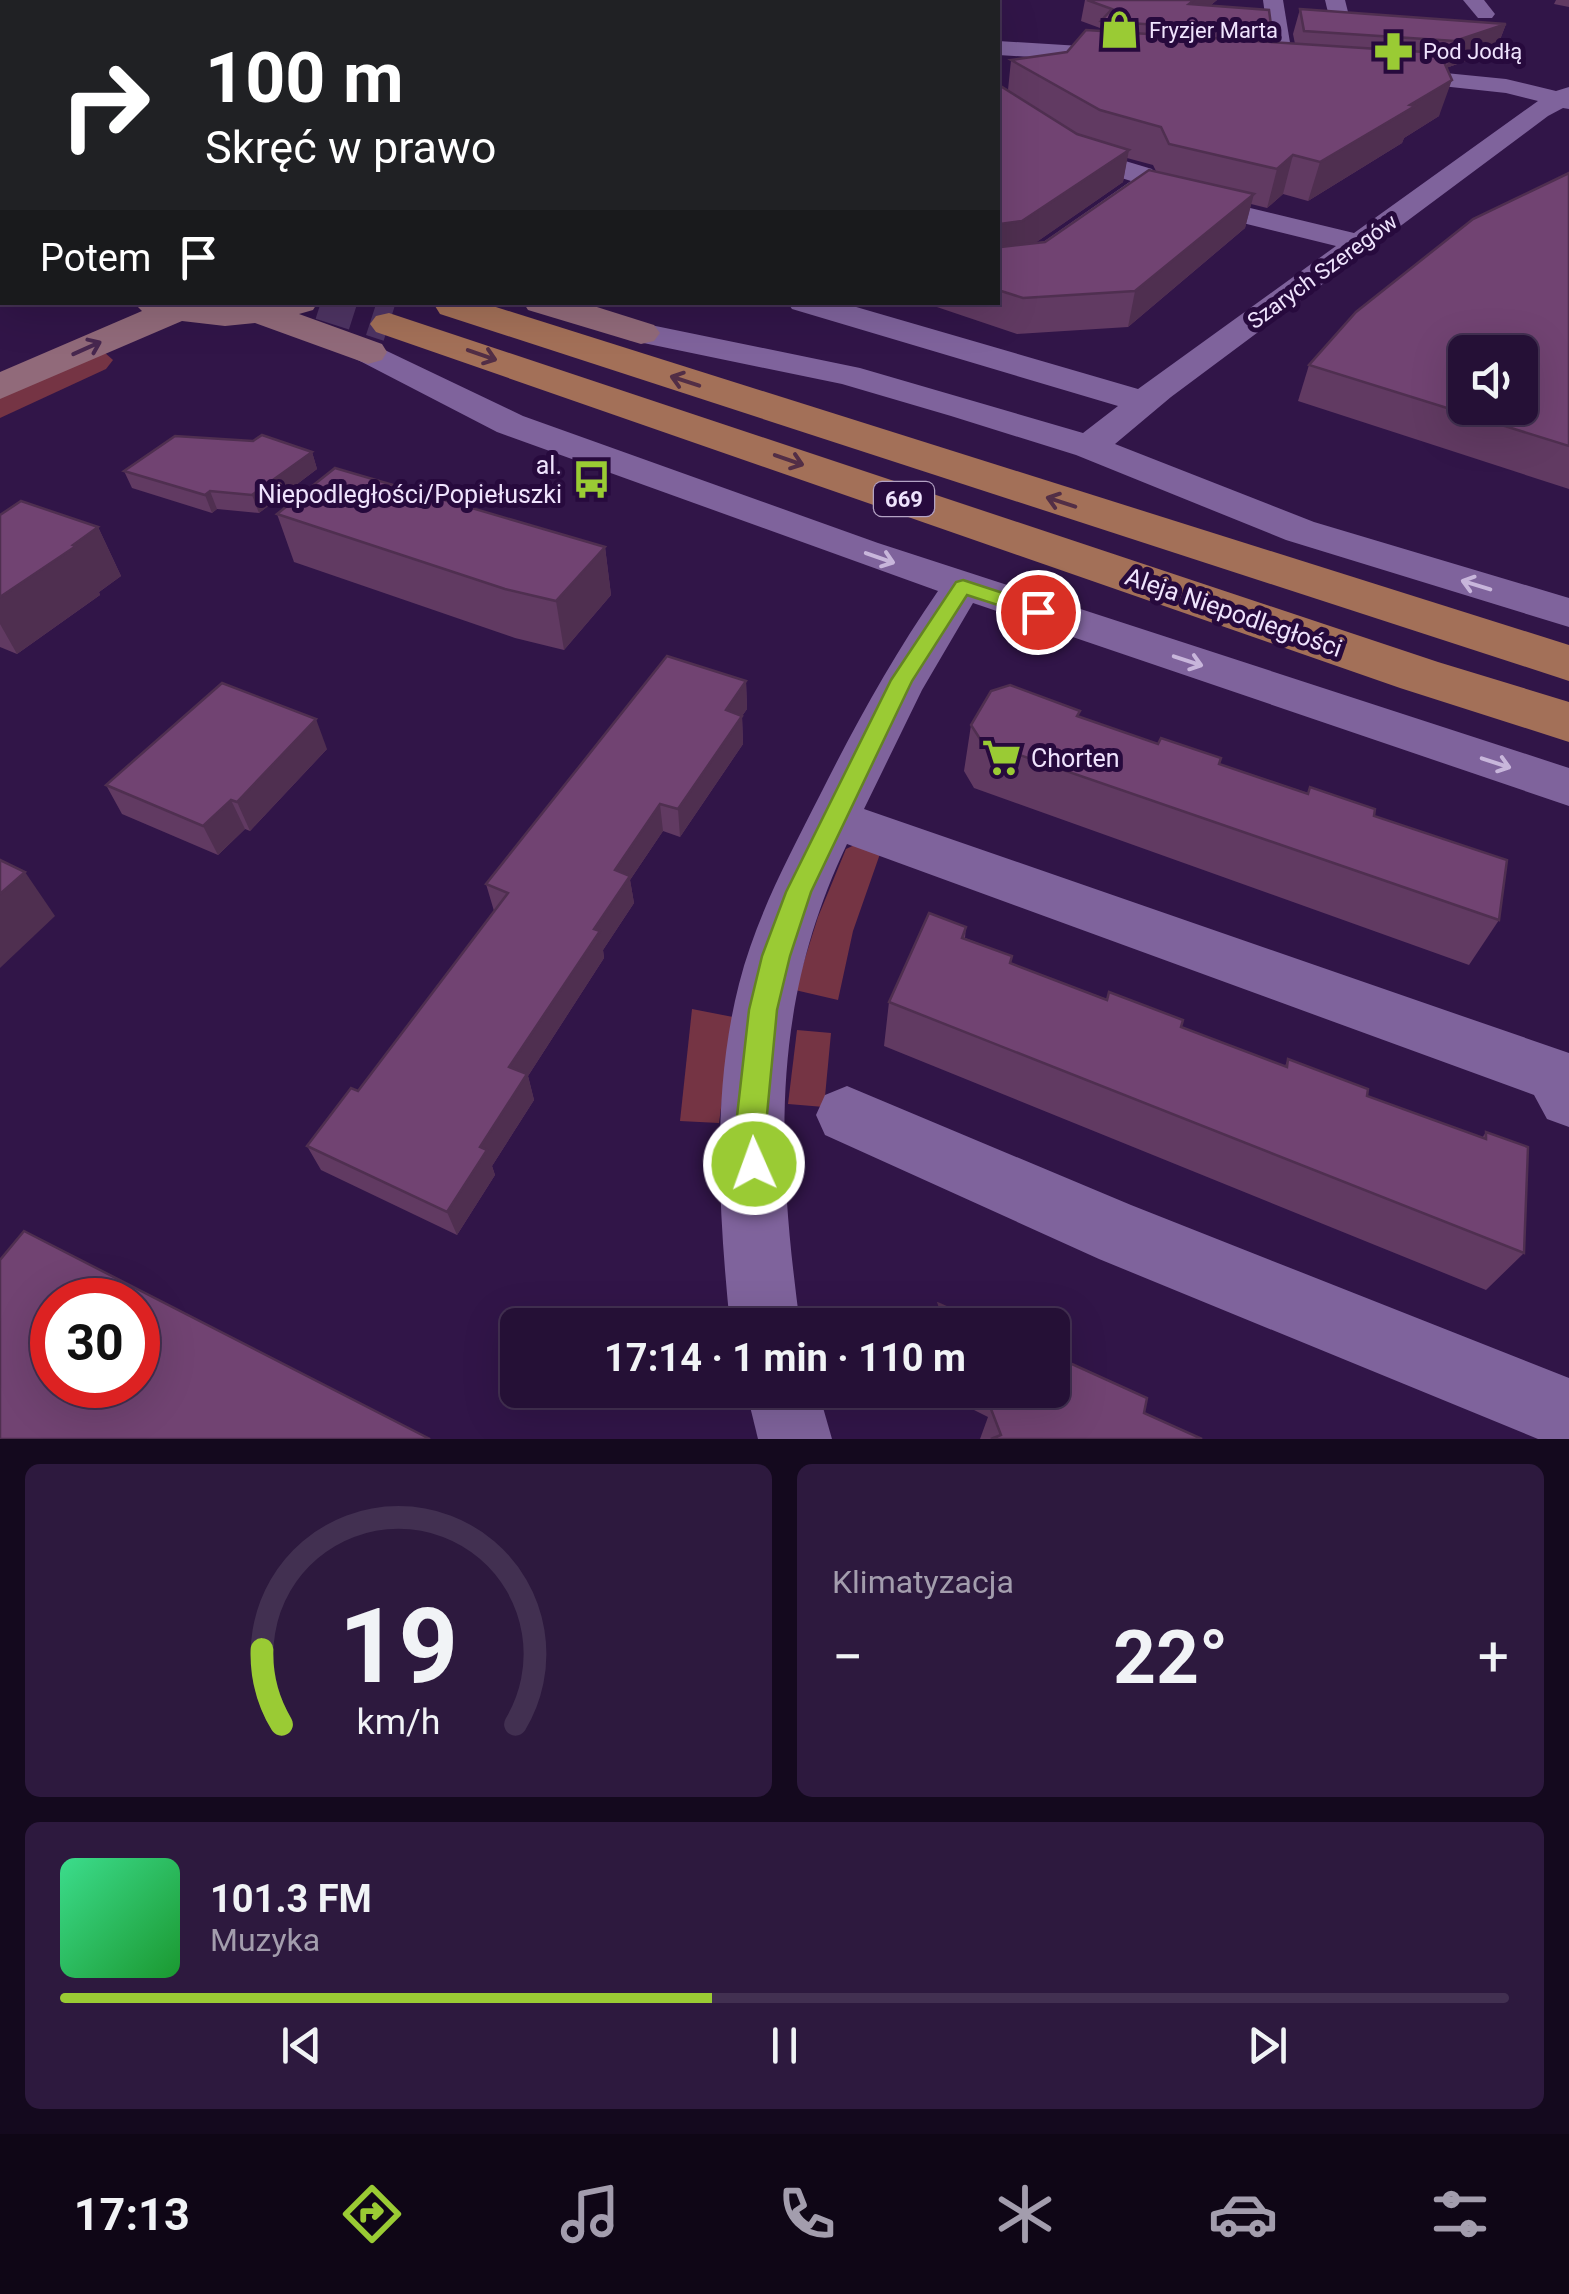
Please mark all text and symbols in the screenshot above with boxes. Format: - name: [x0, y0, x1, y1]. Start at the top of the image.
- shop icon: Fryzjer Marta: [1098, 9, 1140, 51]
- place label: Fryzjer Marta: [1149, 18, 1278, 43]
- pharmacy icon: Pod Jodłą: [1372, 30, 1414, 72]
- text: 100 m: [205, 37, 404, 119]
- place label: Pod Jodłą: [1423, 39, 1522, 64]
- icon: right: [40, 40, 170, 170]
- text: Skręć w prawo: [205, 121, 497, 174]
- street label: Szarych Szeregów: [1243, 208, 1402, 334]
- icon: arrive: [171, 230, 226, 285]
- text: Potem: [40, 236, 151, 280]
- map controls: [1448, 335, 1538, 425]
- button: sound: [1448, 335, 1538, 425]
- one-way arrow: [71, 338, 102, 356]
- one-way arrow: [465, 347, 496, 365]
- one-way arrow: [670, 370, 702, 388]
- place label: al. Niepodległości/Popiełuszki: [258, 451, 562, 509]
- one-way arrow: [773, 452, 804, 470]
- bus stop icon: al. Niepodległości/Popiełuszki: [571, 458, 613, 500]
- road number: 669: [874, 482, 934, 516]
- one-way arrow: [1046, 491, 1078, 509]
- one-way arrow: [863, 550, 895, 568]
- street label: Aleja Niepodległości: [1122, 562, 1346, 663]
- pin: [996, 570, 1081, 655]
- one-way arrow: [1460, 575, 1492, 593]
- icon: arrive: [1011, 585, 1066, 640]
- one-way arrow: [1171, 653, 1203, 671]
- supermarket icon: Chorten: [980, 737, 1022, 779]
- place label: Chorten: [1031, 744, 1120, 773]
- one-way arrow: [1480, 755, 1512, 773]
- position arrow: [702, 1112, 806, 1216]
- speed limit sign: 30: [30, 1278, 160, 1408]
- text: 17:14 · 1 min · 110 m: [604, 1336, 966, 1380]
- text: Klimatyzacja: [832, 1563, 1014, 1601]
- text: 19: [339, 1586, 458, 1707]
- text: 22°: [1113, 1613, 1228, 1701]
- text: −: [832, 1625, 863, 1689]
- text: +: [1478, 1625, 1509, 1689]
- text: km/h: [357, 1701, 440, 1743]
- text: 101.3 FM: [210, 1877, 372, 1921]
- text: Muzyka: [210, 1921, 320, 1959]
- icon: previous: [274, 2018, 329, 2073]
- icon: pause: [757, 2018, 812, 2073]
- icon: next: [1240, 2018, 1295, 2073]
- icon: directions: [337, 2179, 407, 2249]
- icon: music: [555, 2179, 625, 2249]
- icon: phone: [772, 2179, 842, 2249]
- icon: climate: [990, 2179, 1060, 2249]
- icon: car: [1208, 2179, 1278, 2249]
- icon: filters: [1425, 2179, 1495, 2249]
- text: 17:13: [74, 2188, 190, 2241]

